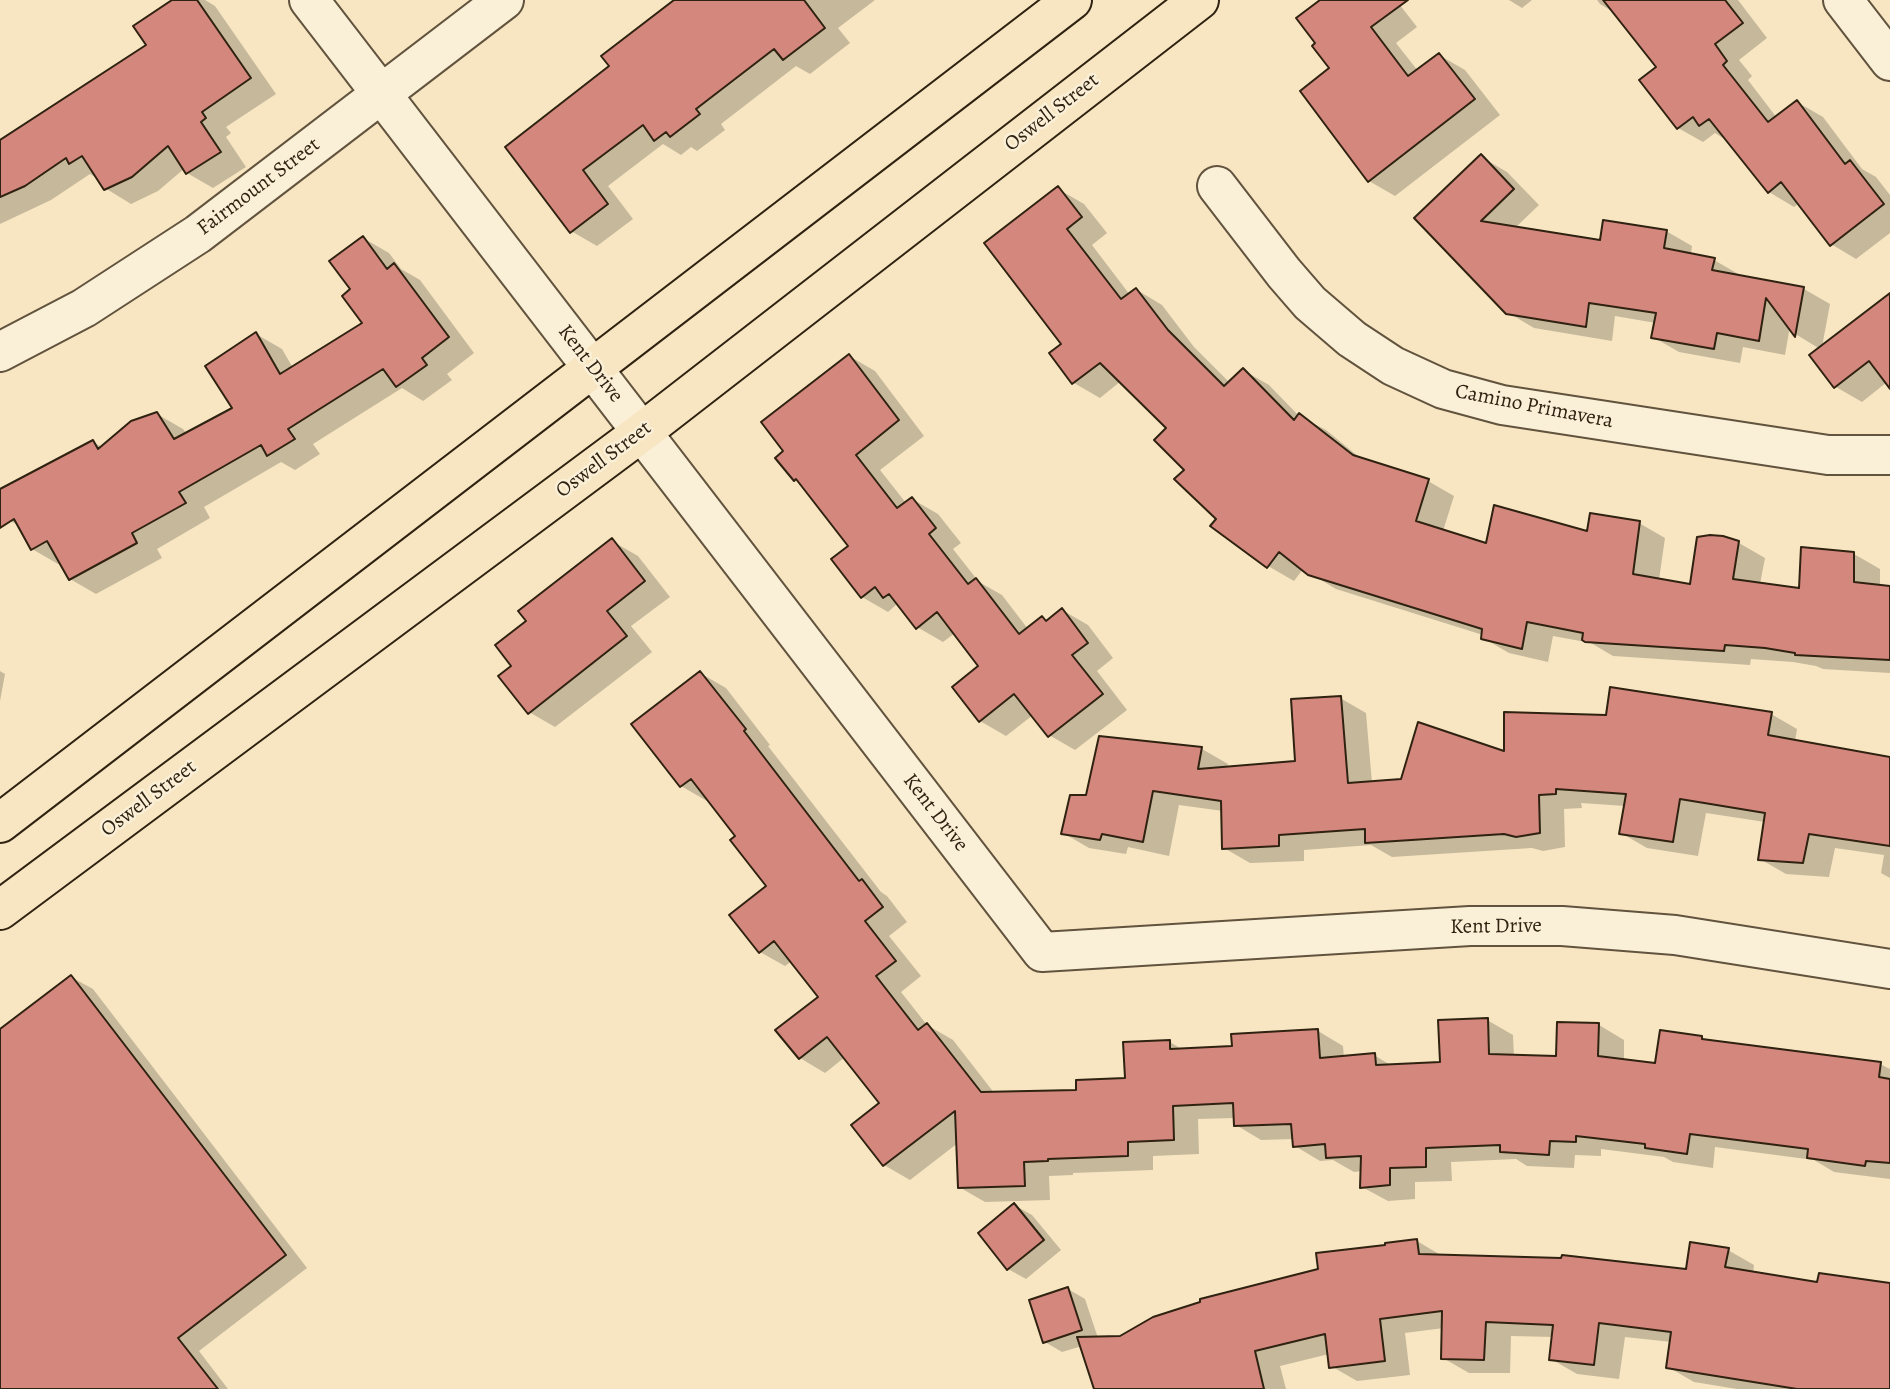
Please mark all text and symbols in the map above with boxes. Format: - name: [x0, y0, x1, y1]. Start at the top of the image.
- street label: Oswell Street: [1000, 68, 1104, 158]
- street label: Fairmount Street: [193, 133, 325, 241]
- street label: Kent Drive: [552, 320, 628, 408]
- street label: Camino Primavera: [1453, 379, 1615, 435]
- street label: Oswell Street: [551, 416, 657, 504]
- street label: Oswell Street: [96, 755, 202, 843]
- street label: Kent Drive: [897, 769, 973, 857]
- street label: Kent Drive: [1450, 914, 1542, 940]

